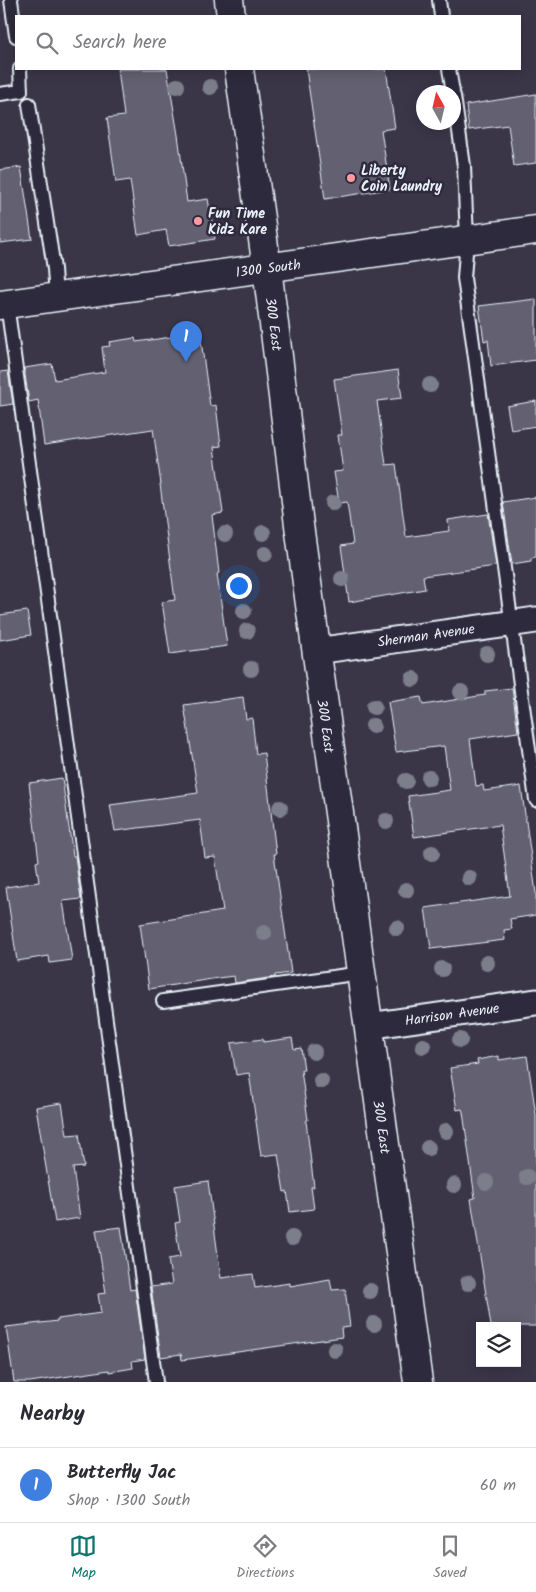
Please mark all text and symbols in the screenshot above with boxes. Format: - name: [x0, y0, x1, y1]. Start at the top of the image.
- search box: [15, 15, 521, 70]
- text: Search here: [73, 28, 167, 58]
- icon: search: [33, 29, 61, 57]
- north arrow: [416, 85, 461, 130]
- place label: Liberty Coin Laundry: [361, 160, 443, 198]
- marker: Liberty Coin Laundry: [345, 172, 357, 184]
- place label: Fun Time Kidz Kare: [208, 203, 267, 241]
- marker: Fun Time Kidz Kare: [192, 215, 204, 227]
- street label: 1300 South: [234, 254, 302, 284]
- street label: 300 East: [259, 296, 287, 353]
- pin: 1: [170, 321, 202, 362]
- your location: [226, 573, 252, 599]
- street label: Sherman Avenue: [376, 618, 477, 654]
- street label: 300 East: [310, 698, 340, 755]
- street label: Harrison Avenue: [403, 997, 501, 1033]
- street label: 300 East: [366, 1099, 396, 1156]
- map controls: [476, 1322, 521, 1367]
- button: layers: [476, 1322, 521, 1367]
- text: Nearby: [20, 1398, 85, 1431]
- text: Butterfly Jac: [67, 1458, 177, 1488]
- text: 1: [34, 1473, 38, 1498]
- text: 60 m: [480, 1473, 516, 1498]
- text: Shop · 1300 South: [67, 1488, 190, 1513]
- tab: Map: [69, 1532, 97, 1584]
- tab: Directions: [236, 1532, 294, 1584]
- tab: Saved: [433, 1532, 467, 1584]

